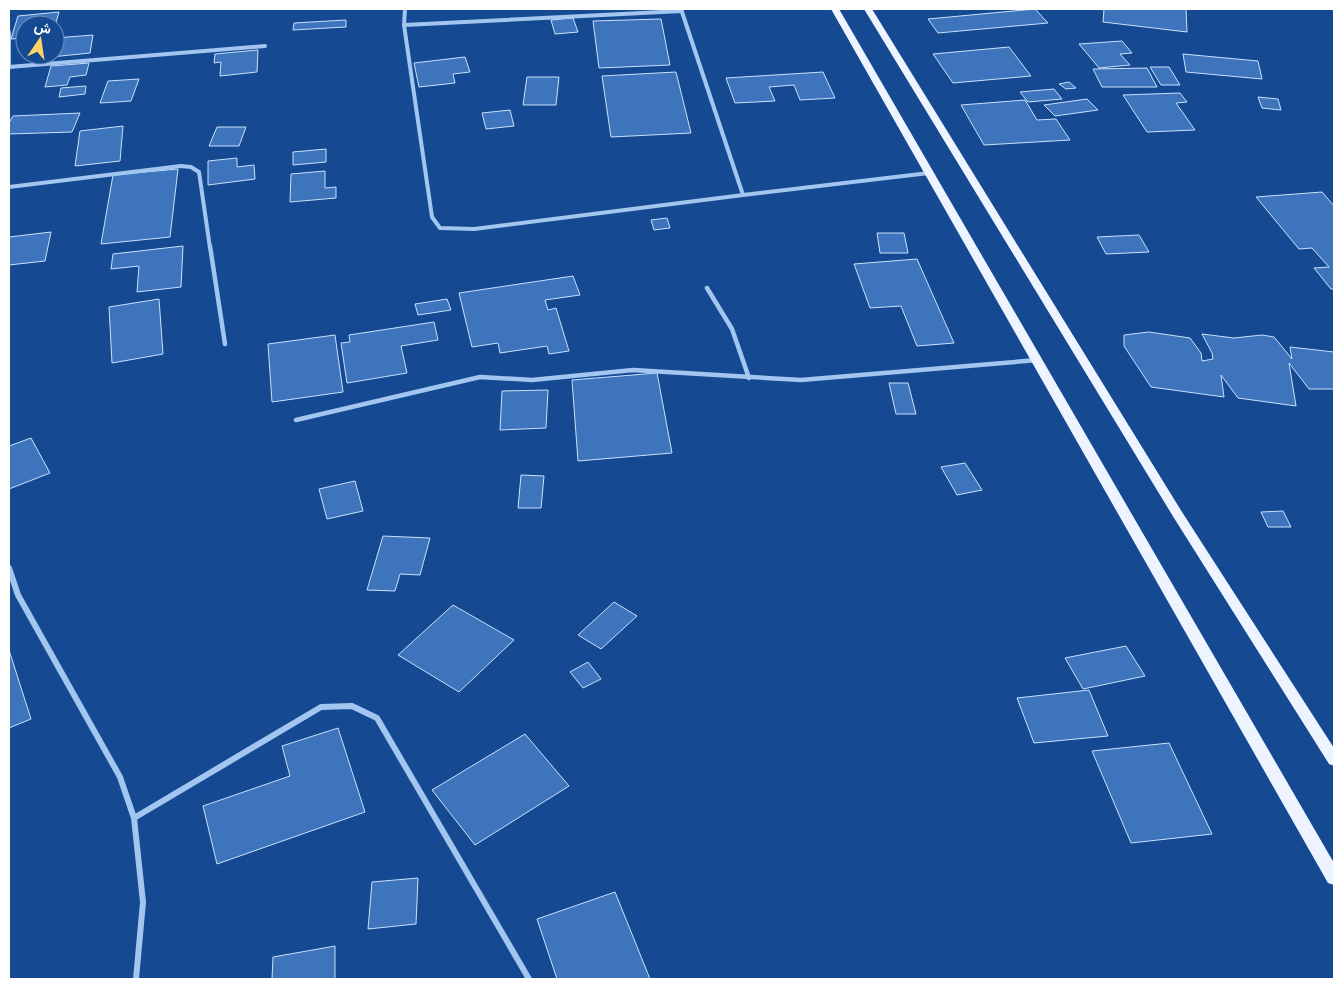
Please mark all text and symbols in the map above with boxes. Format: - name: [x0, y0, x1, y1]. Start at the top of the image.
- north arrow: [15, 15, 65, 65]
- text: ش: [33, 18, 53, 38]

